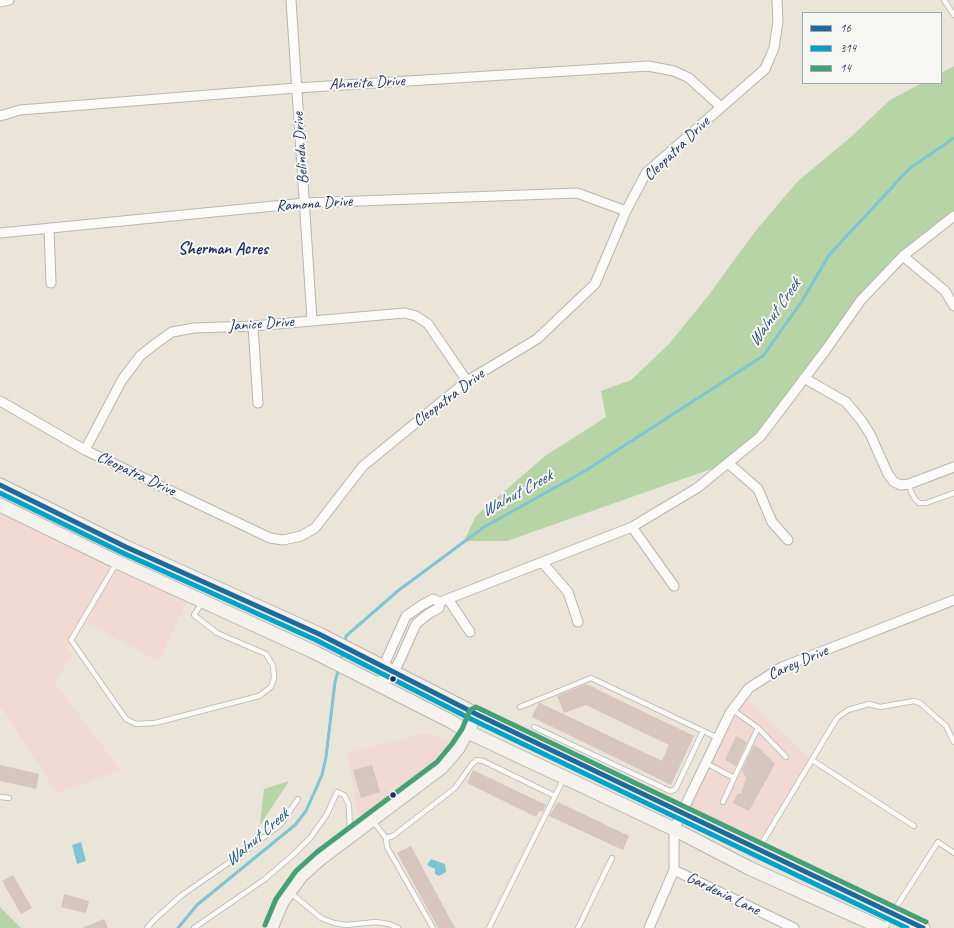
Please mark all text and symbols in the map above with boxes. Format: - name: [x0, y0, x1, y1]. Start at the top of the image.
- legend: [802, 12, 942, 84]
- text: 16: [840, 20, 851, 36]
- text: 314: [840, 40, 856, 56]
- text: 14: [840, 60, 851, 76]
- street label: Ahneita Drive: [329, 71, 405, 95]
- street label: Belinda Drive: [289, 111, 313, 185]
- street label: Cleopatra Drive: [640, 113, 714, 185]
- street label: Ramona Drive: [275, 192, 353, 216]
- district label: Sherman Acres: [178, 240, 268, 260]
- water label: Walnut Creek: [744, 275, 806, 351]
- street label: Janice Drive: [228, 312, 294, 336]
- street label: Cleopatra Drive: [410, 365, 488, 431]
- street label: Cleopatra Drive: [94, 447, 178, 501]
- water label: Walnut Creek: [478, 466, 556, 522]
- street label: Carey Drive: [765, 641, 831, 685]
- unlabelled marker: [388, 674, 398, 684]
- unlabelled marker: [388, 790, 398, 800]
- water label: Walnut Creek: [221, 805, 293, 871]
- street label: Gardenia Lane: [683, 868, 763, 920]

